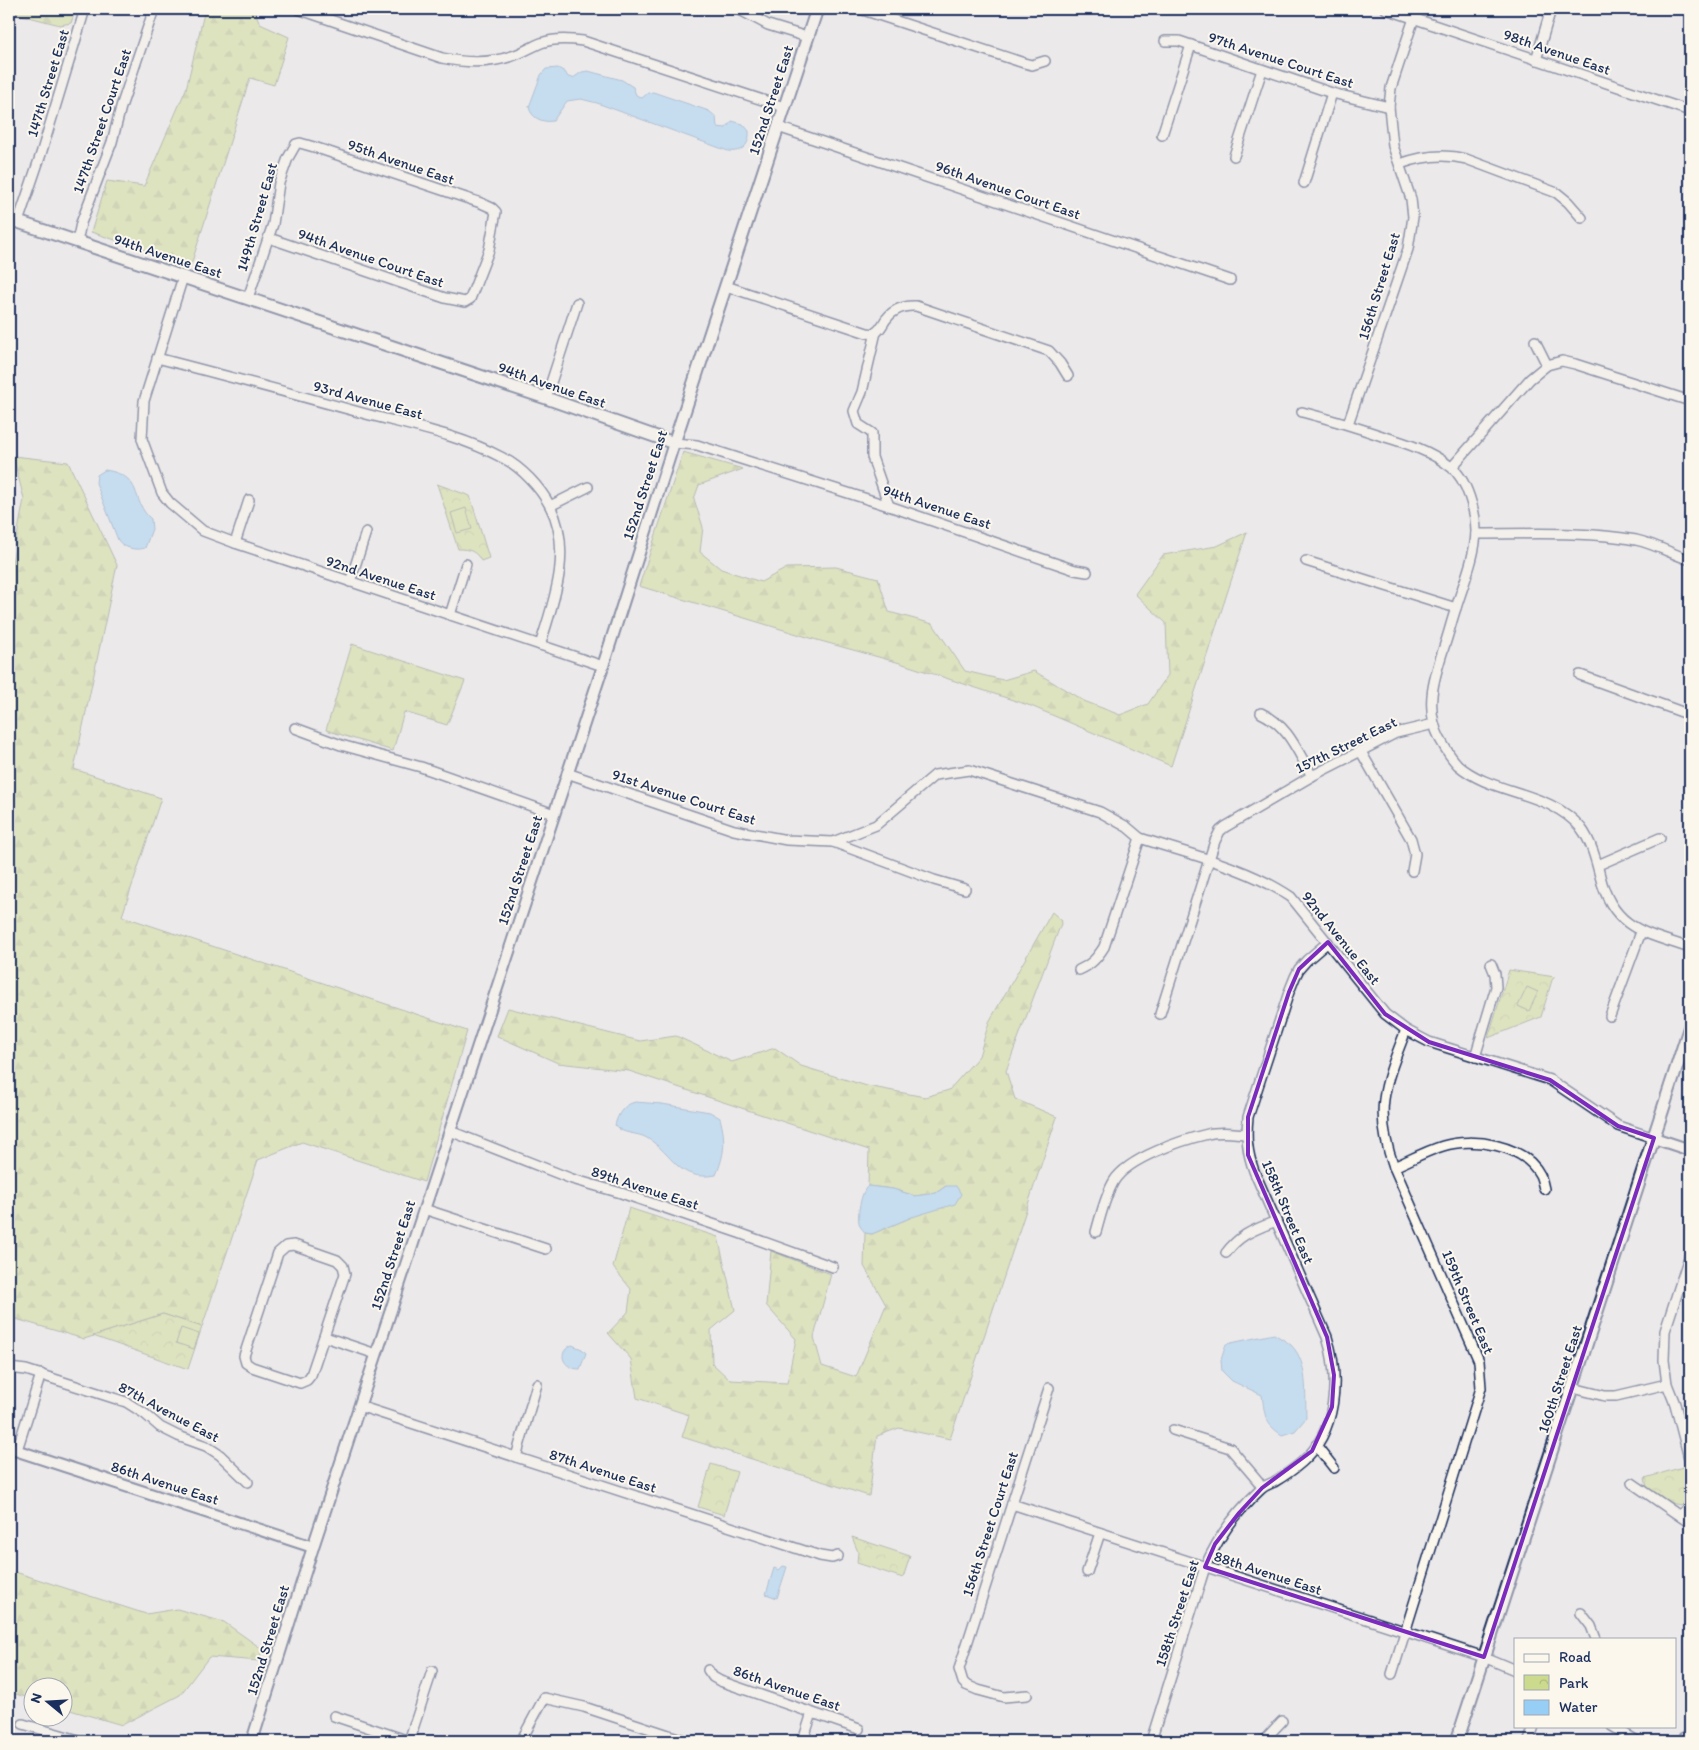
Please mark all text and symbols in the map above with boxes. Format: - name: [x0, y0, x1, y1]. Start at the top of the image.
- street label: 98th Avenue East: [1501, 25, 1613, 79]
- street label: 147th Street East: [23, 27, 73, 139]
- street label: 97th Avenue Court East: [1206, 28, 1356, 92]
- street label: 152nd Street East: [745, 43, 797, 157]
- street label: 147th Street Court East: [69, 46, 135, 196]
- street label: 95th Avenue East: [345, 135, 457, 189]
- street label: 96th Avenue Court East: [933, 157, 1083, 223]
- street label: 149th Street East: [233, 160, 281, 273]
- street label: 94th Avenue Court East: [296, 225, 447, 292]
- street label: 94th Avenue East: [112, 230, 225, 282]
- street label: 156th Street East: [1354, 230, 1404, 342]
- street label: 94th Avenue East: [496, 358, 609, 412]
- street label: 93rd Avenue East: [311, 377, 425, 423]
- street label: 152nd Street East: [619, 428, 671, 542]
- street label: 94th Avenue East: [881, 481, 994, 533]
- street label: 92nd Avenue East: [324, 552, 439, 604]
- street label: 157th Street East: [1292, 712, 1400, 777]
- street label: 91st Avenue Court East: [610, 765, 759, 829]
- street label: 152nd Street East: [494, 813, 546, 927]
- street label: 92nd Avenue East: [1298, 888, 1384, 989]
- street label: 158th Street East: [1258, 1157, 1318, 1267]
- street label: 89th Avenue East: [589, 1162, 701, 1214]
- street label: 152nd Street East: [367, 1198, 419, 1312]
- street label: 159th Street East: [1438, 1247, 1498, 1357]
- street label: 160th Street East: [1534, 1322, 1586, 1435]
- street label: 87th Avenue East: [115, 1378, 223, 1446]
- street label: 87th Avenue East: [547, 1445, 659, 1497]
- street label: 156th Street Court East: [958, 1449, 1022, 1599]
- street label: 86th Avenue East: [109, 1457, 221, 1509]
- street label: 88th Avenue East: [1212, 1547, 1325, 1599]
- street label: 158th Street East: [1151, 1557, 1203, 1669]
- street label: 152nd Street East: [243, 1582, 293, 1697]
- legend: [1514, 1638, 1676, 1728]
- text: Road: [1559, 1648, 1592, 1666]
- street label: 86th Avenue East: [731, 1661, 843, 1715]
- text: Park: [1559, 1674, 1589, 1692]
- north arrow: [22, 1678, 72, 1728]
- text: N: [27, 1691, 46, 1705]
- text: Water: [1559, 1698, 1598, 1716]

